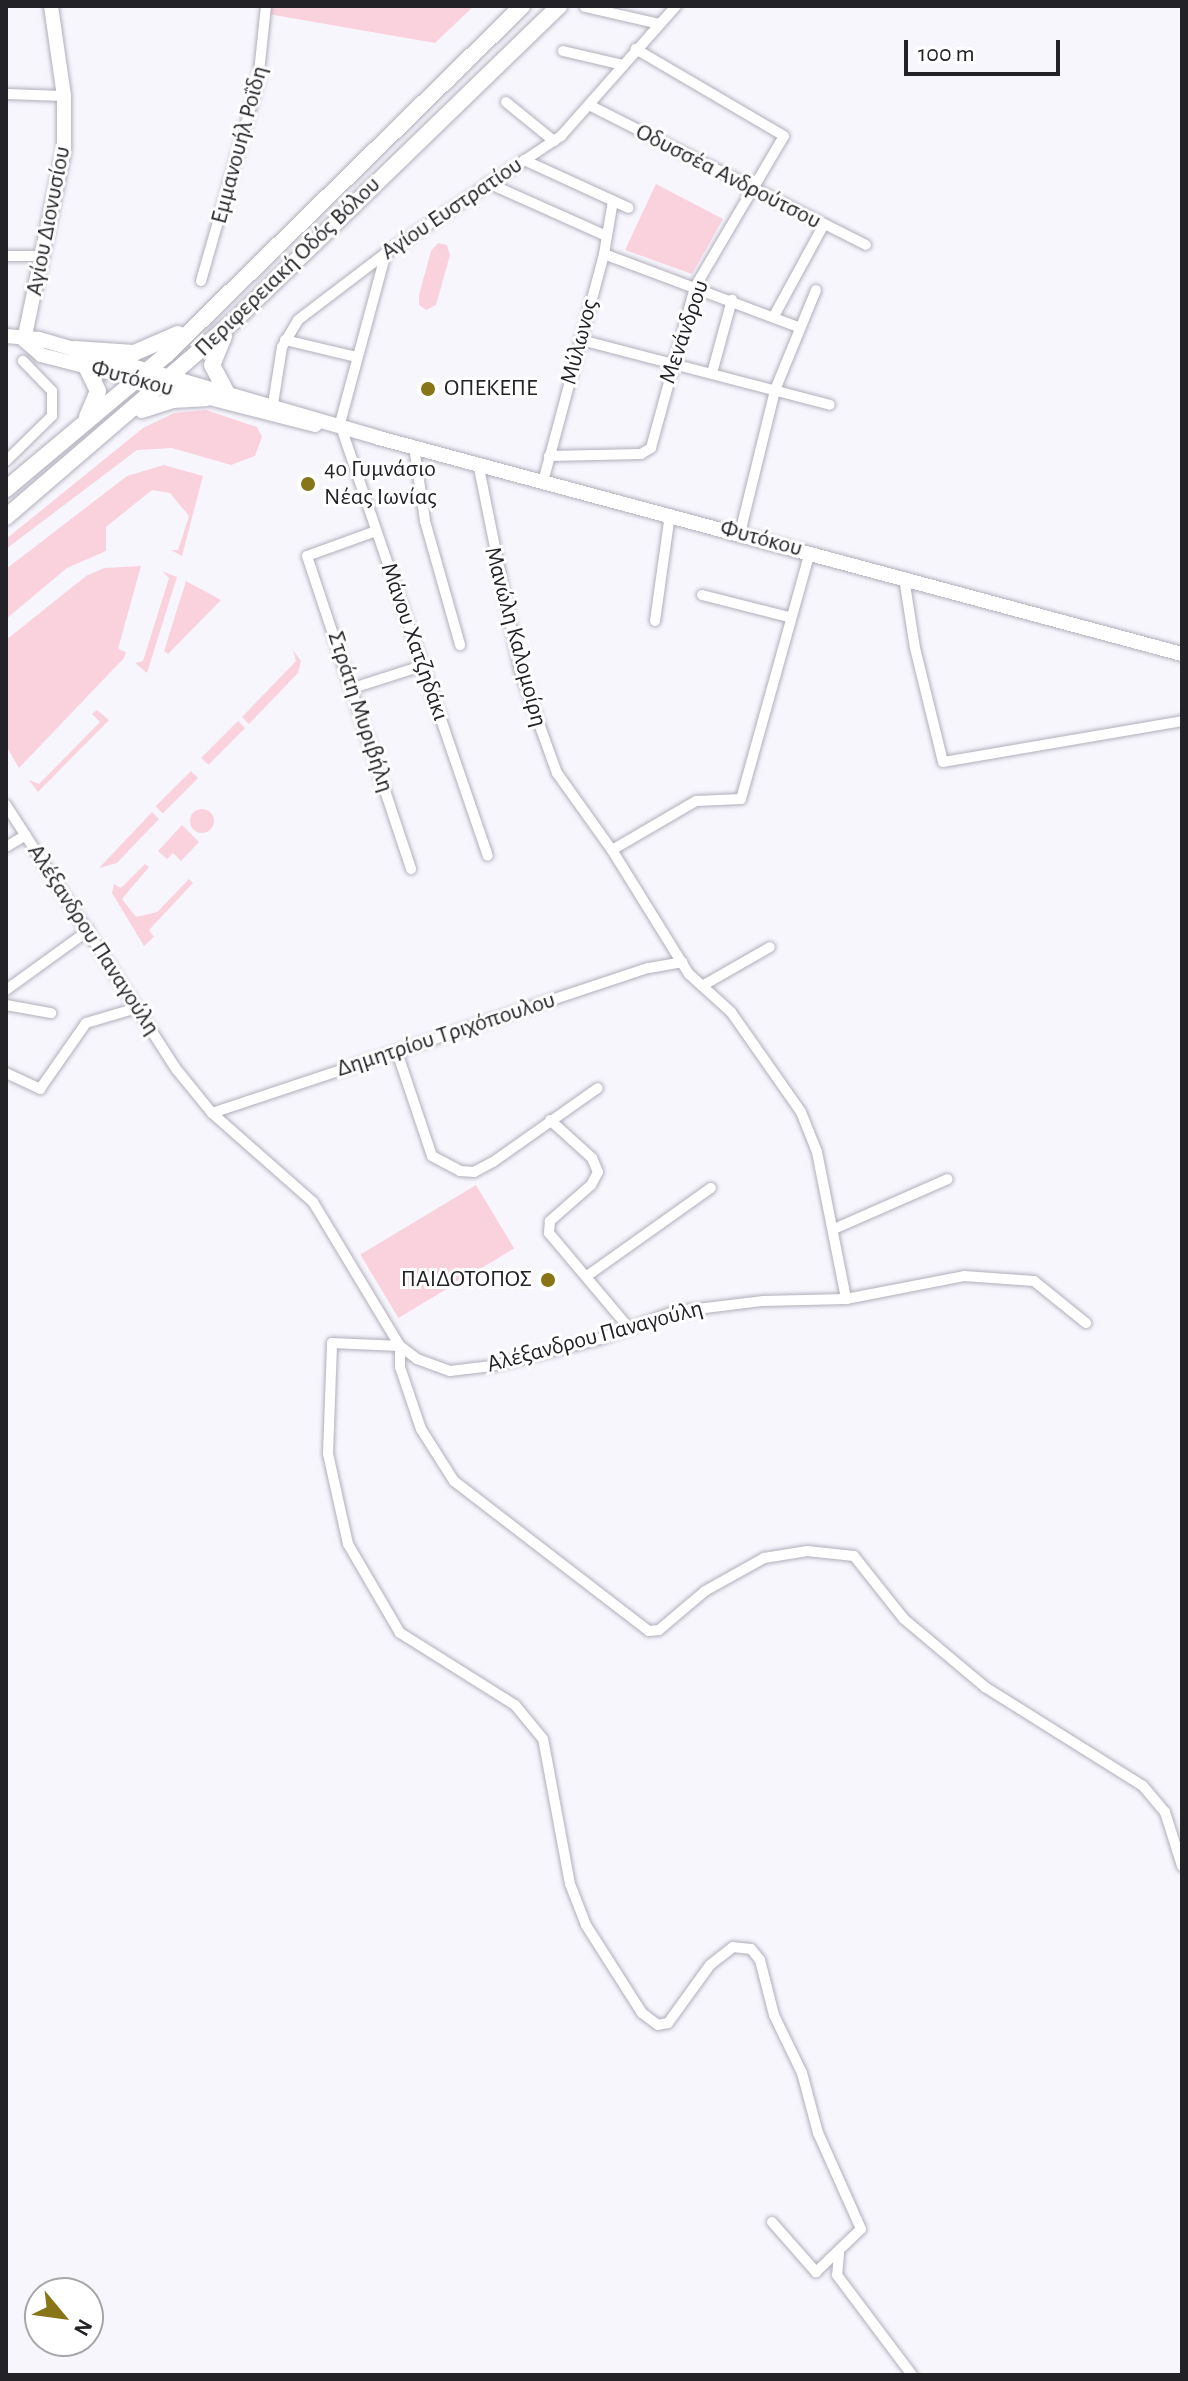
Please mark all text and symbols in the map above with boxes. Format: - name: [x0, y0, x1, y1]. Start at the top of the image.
- scale bar: [908, 24, 1064, 74]
- text: 100 m: [918, 42, 975, 66]
- street label: Εμμανουήλ Ροΐδη: [205, 63, 275, 227]
- street label: Οδυσσέα Ανδρούτσου: [630, 118, 826, 236]
- street label: Αγίου Διονυσίου: [20, 144, 78, 298]
- street label: Αγίου Ευστρατίου: [376, 151, 528, 267]
- street label: Περιφερειακή Οδός Βόλου: [189, 171, 387, 363]
- street label: Μενάνδρου: [654, 276, 716, 388]
- street label: Μύλωνος: [555, 296, 605, 388]
- street label: Φυτόκου: [88, 354, 176, 404]
- place label: ΟΠΕΚΕΠΕ: [444, 375, 538, 403]
- marker: ΟΠΕΚΕΠΕ: [419, 380, 437, 398]
- place label: 4ο Γυμνάσιο Νέας Ιωνίας: [324, 456, 437, 512]
- marker: 4ο Γυμνάσιο Νέας Ιωνίας: [299, 475, 317, 493]
- street label: Φυτόκου: [717, 514, 805, 564]
- street label: Μανώλη Καλομοίρη: [477, 544, 553, 730]
- street label: Μάνου Χατζηδάκι: [374, 559, 454, 725]
- street label: Στράτη Μυριβήλη: [320, 628, 400, 796]
- street label: Αλέξανδρου Παναγούλη: [20, 839, 166, 1041]
- street label: Δημητρίου Τριχόπουλου: [333, 986, 559, 1084]
- place label: ΠΑΙΔΟΤΟΠΟΣ: [401, 1266, 532, 1294]
- marker: ΠΑΙΔΟΤΟΠΟΣ: [539, 1271, 557, 1289]
- street label: Αλέξανδρου Παναγούλη: [484, 1294, 706, 1380]
- north arrow: [24, 2277, 104, 2357]
- text: N: [70, 2316, 97, 2340]

